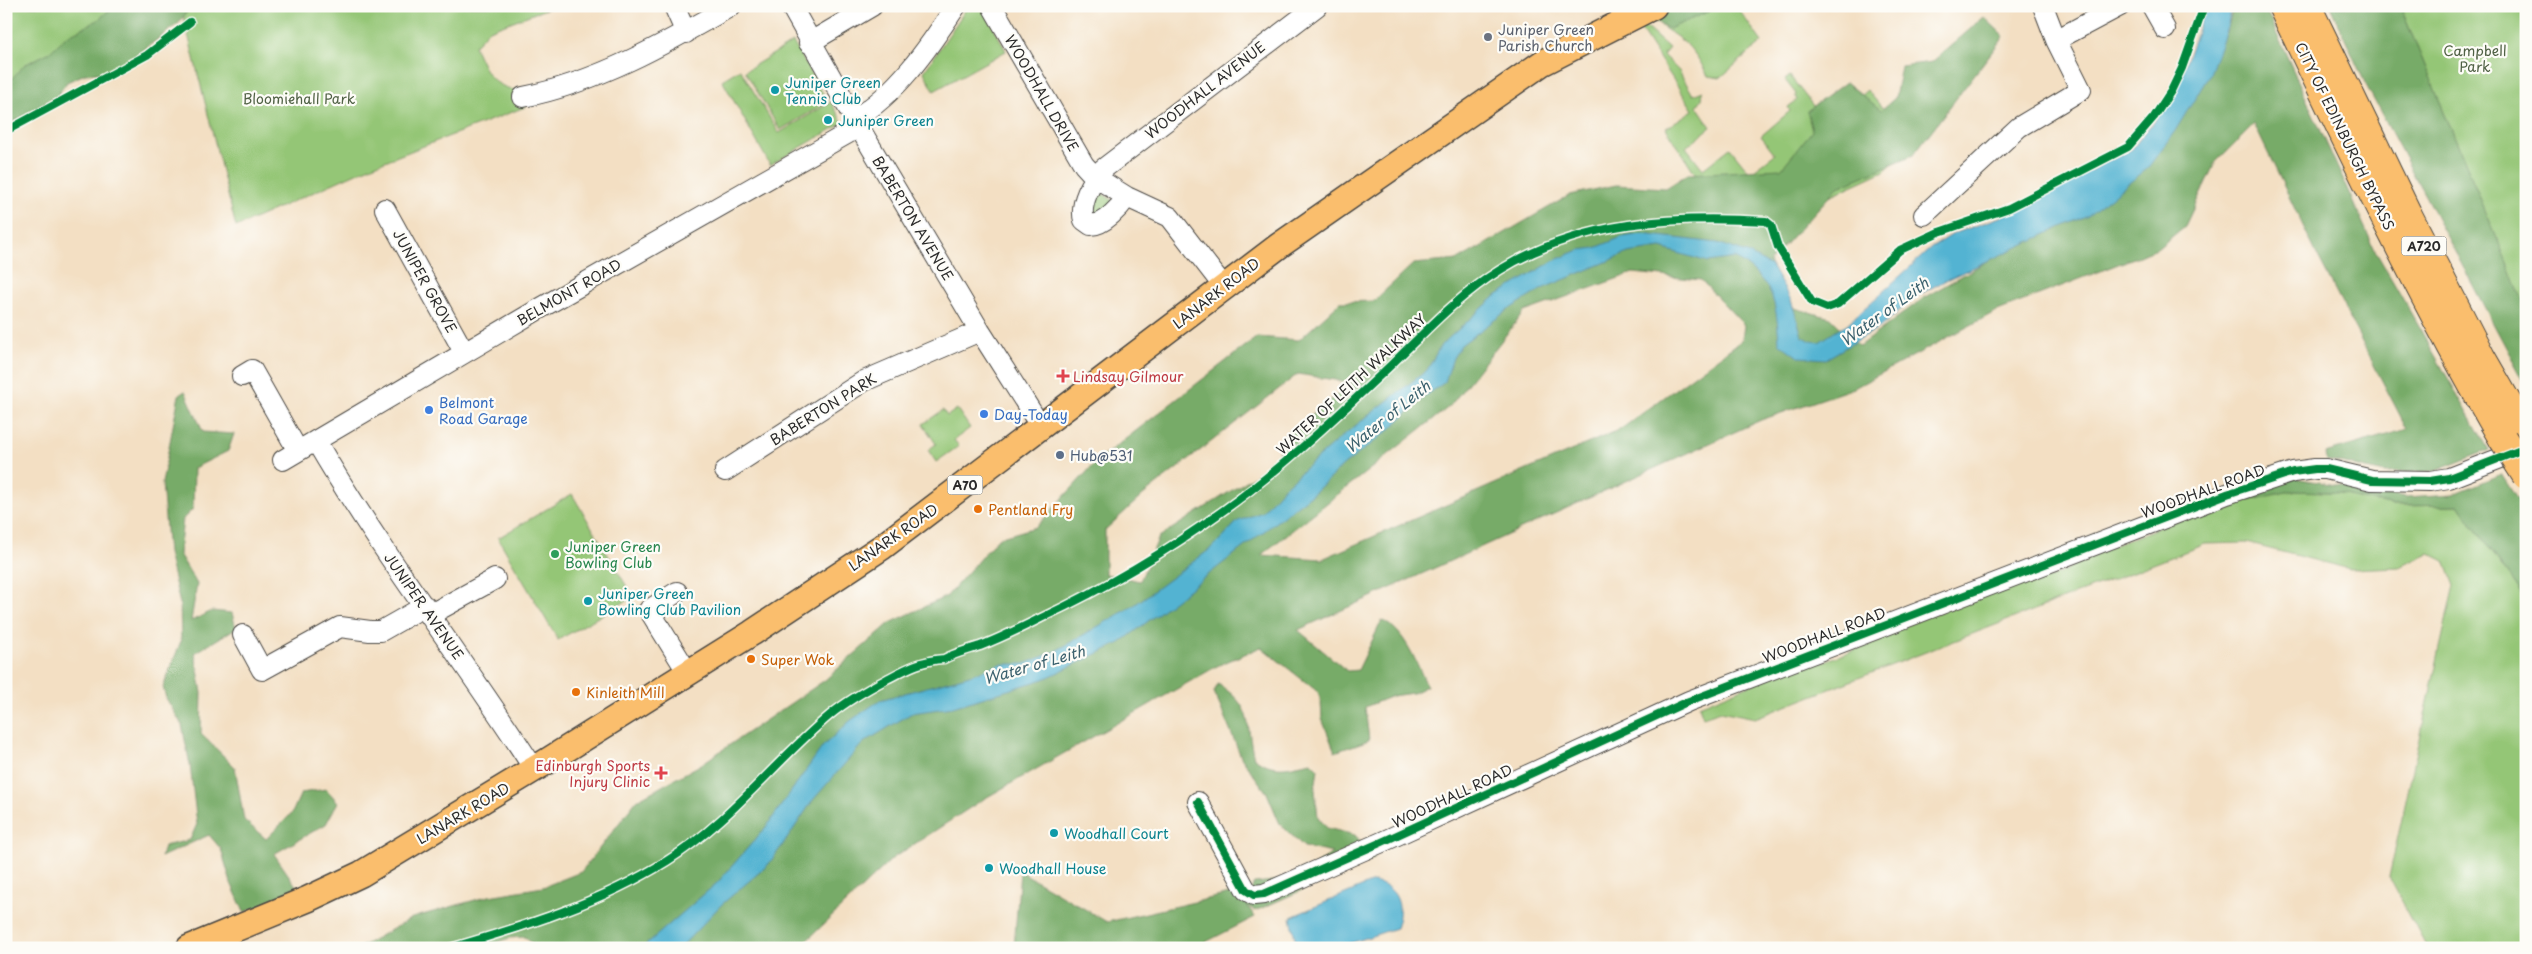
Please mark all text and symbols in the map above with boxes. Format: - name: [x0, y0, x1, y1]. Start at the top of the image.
- place label: Juniper Green Parish Church: [1498, 19, 1594, 56]
- street label: WOODHALL DRIVE: [1000, 31, 1084, 155]
- marker: Juniper Green Parish Church: [1482, 31, 1494, 43]
- street label: WOODHALL AVENUE: [1140, 36, 1270, 144]
- street label: CITY OF EDINBURGH BYPASS: [2290, 38, 2400, 234]
- park label: Campbell Park: [2443, 40, 2507, 77]
- place label: Juniper Green Tennis Club: [785, 72, 881, 109]
- marker: Juniper Green Tennis Club: [769, 84, 781, 96]
- park label: Bloomiehall Park: [243, 88, 356, 109]
- place label: Juniper Green: [838, 110, 934, 131]
- marker: Juniper Green: [822, 114, 834, 126]
- street label: BABERTON AVENUE: [867, 152, 959, 285]
- street label: JUNIPER GROVE: [388, 225, 462, 337]
- road number: A720: [2402, 237, 2446, 256]
- street label: LANARK ROAD: [1168, 252, 1264, 334]
- street label: BELMONT ROAD: [513, 254, 625, 330]
- water label: Water of Leith: [1835, 271, 1933, 351]
- street label: WATER OF LEITH WALKWAY: [1271, 309, 1431, 459]
- place label: Lindsay Gilmour: [1073, 366, 1184, 387]
- street label: BABERTON PARK: [766, 368, 881, 450]
- marker: Lindsay Gilmour: [1057, 370, 1069, 382]
- water label: Water of Leith: [1339, 374, 1435, 458]
- place label: Belmont Road Garage: [439, 392, 528, 429]
- marker: Belmont Road Garage: [423, 404, 435, 416]
- place label: Day-Today: [994, 404, 1068, 425]
- marker: Day-Today: [978, 408, 990, 420]
- place label: Hub@531: [1070, 445, 1132, 466]
- marker: Hub@531: [1054, 449, 1066, 461]
- street label: WOODHALL ROAD: [2138, 459, 2268, 523]
- road number: A70: [948, 476, 982, 494]
- street label: LANARK ROAD: [844, 498, 942, 576]
- place label: Pentland Fry: [988, 499, 1073, 520]
- marker: Pentland Fry: [972, 503, 984, 515]
- place label: Juniper Green Bowling Club: [565, 536, 661, 573]
- street label: JUNIPER AVENUE: [379, 548, 469, 664]
- marker: Juniper Green Bowling Club: [549, 548, 561, 560]
- place label: Juniper Green Bowling Club Pavilion: [598, 583, 741, 620]
- marker: Juniper Green Bowling Club Pavilion: [582, 595, 594, 607]
- street label: WOODHALL ROAD: [1759, 602, 1889, 668]
- water label: Water of Leith: [981, 639, 1087, 689]
- place label: Super Wok: [761, 649, 834, 670]
- marker: Super Wok: [745, 653, 757, 665]
- place label: Kinleith Mill: [586, 682, 665, 703]
- marker: Kinleith Mill: [570, 686, 582, 698]
- place label: Edinburgh Sports Injury Clinic: [536, 755, 650, 792]
- street label: WOODHALL ROAD: [1388, 759, 1516, 833]
- marker: Edinburgh Sports Injury Clinic: [654, 766, 668, 780]
- street label: LANARK ROAD: [413, 777, 513, 849]
- place label: Woodhall Court: [1064, 823, 1169, 844]
- marker: Woodhall Court: [1048, 827, 1060, 839]
- place label: Woodhall House: [999, 858, 1107, 879]
- marker: Woodhall House: [983, 862, 995, 874]

